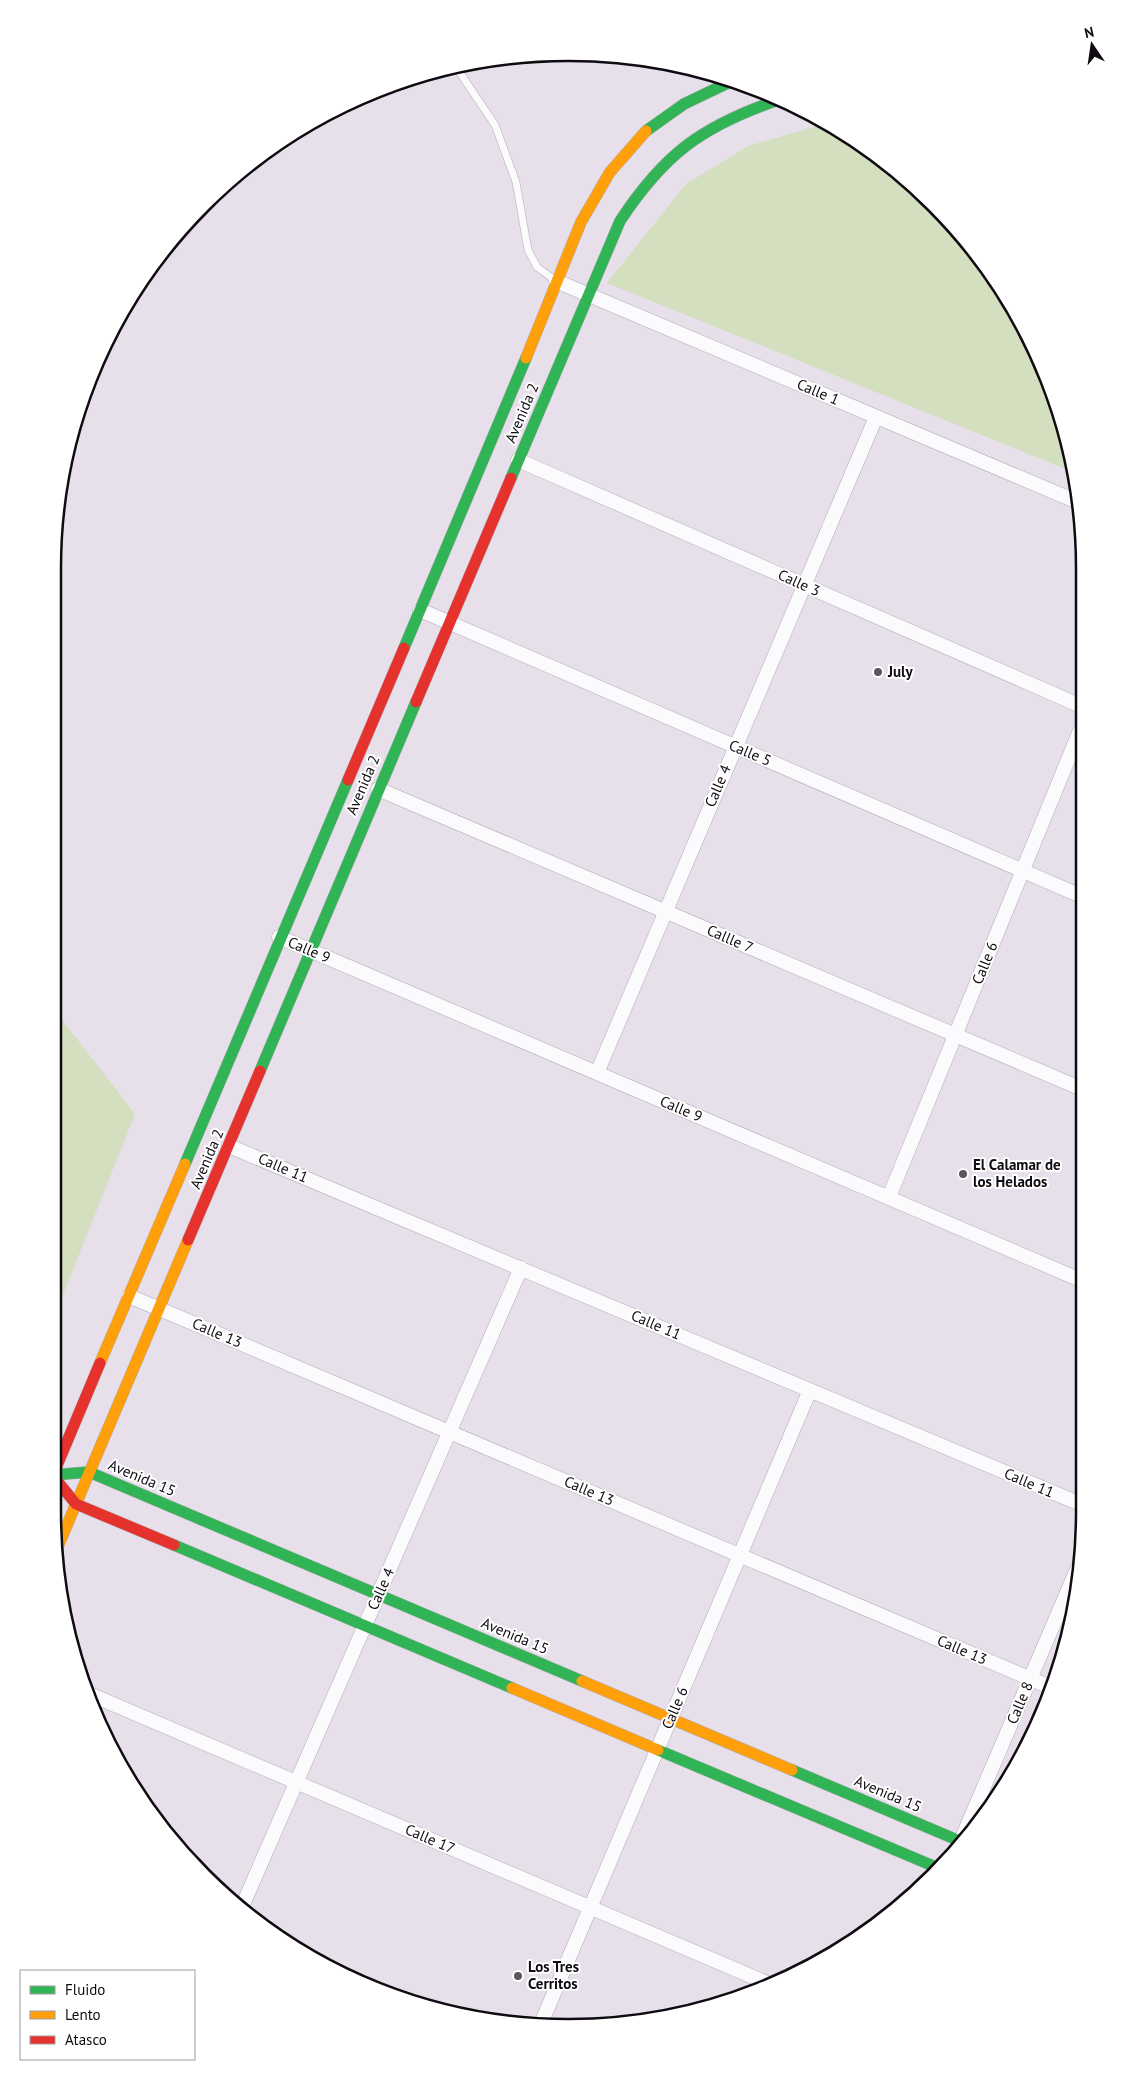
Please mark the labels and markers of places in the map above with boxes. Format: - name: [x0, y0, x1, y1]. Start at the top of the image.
- place label: July: [887, 662, 913, 681]
- marker: July: [872, 666, 884, 678]
- place label: El Calamar de los Helados: [973, 1155, 1061, 1191]
- marker: El Calamar de los Helados: [957, 1168, 969, 1180]
- place label: Los Tres Cerritos: [528, 1957, 579, 1993]
- marker: Los Tres Cerritos: [512, 1970, 524, 1982]

